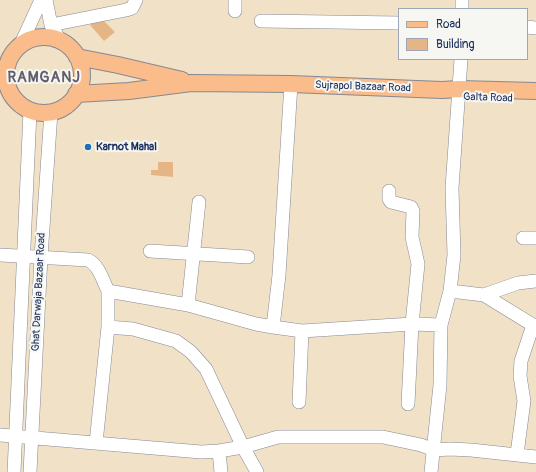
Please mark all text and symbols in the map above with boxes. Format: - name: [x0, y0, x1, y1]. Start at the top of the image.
- legend: [398, 8, 528, 60]
- text: Road: [436, 17, 461, 32]
- text: Building: [436, 37, 475, 52]
- district label: RAMGANJ: [7, 69, 81, 87]
- street label: Sujrapol Bazaar Road: [315, 79, 411, 95]
- street label: Galta Road: [463, 91, 513, 105]
- place label: Karnot Mahal: [96, 140, 157, 154]
- marker: Karnot Mahal: [83, 142, 93, 152]
- street label: Ghat Darwaja Bazaar Road: [29, 232, 49, 352]

